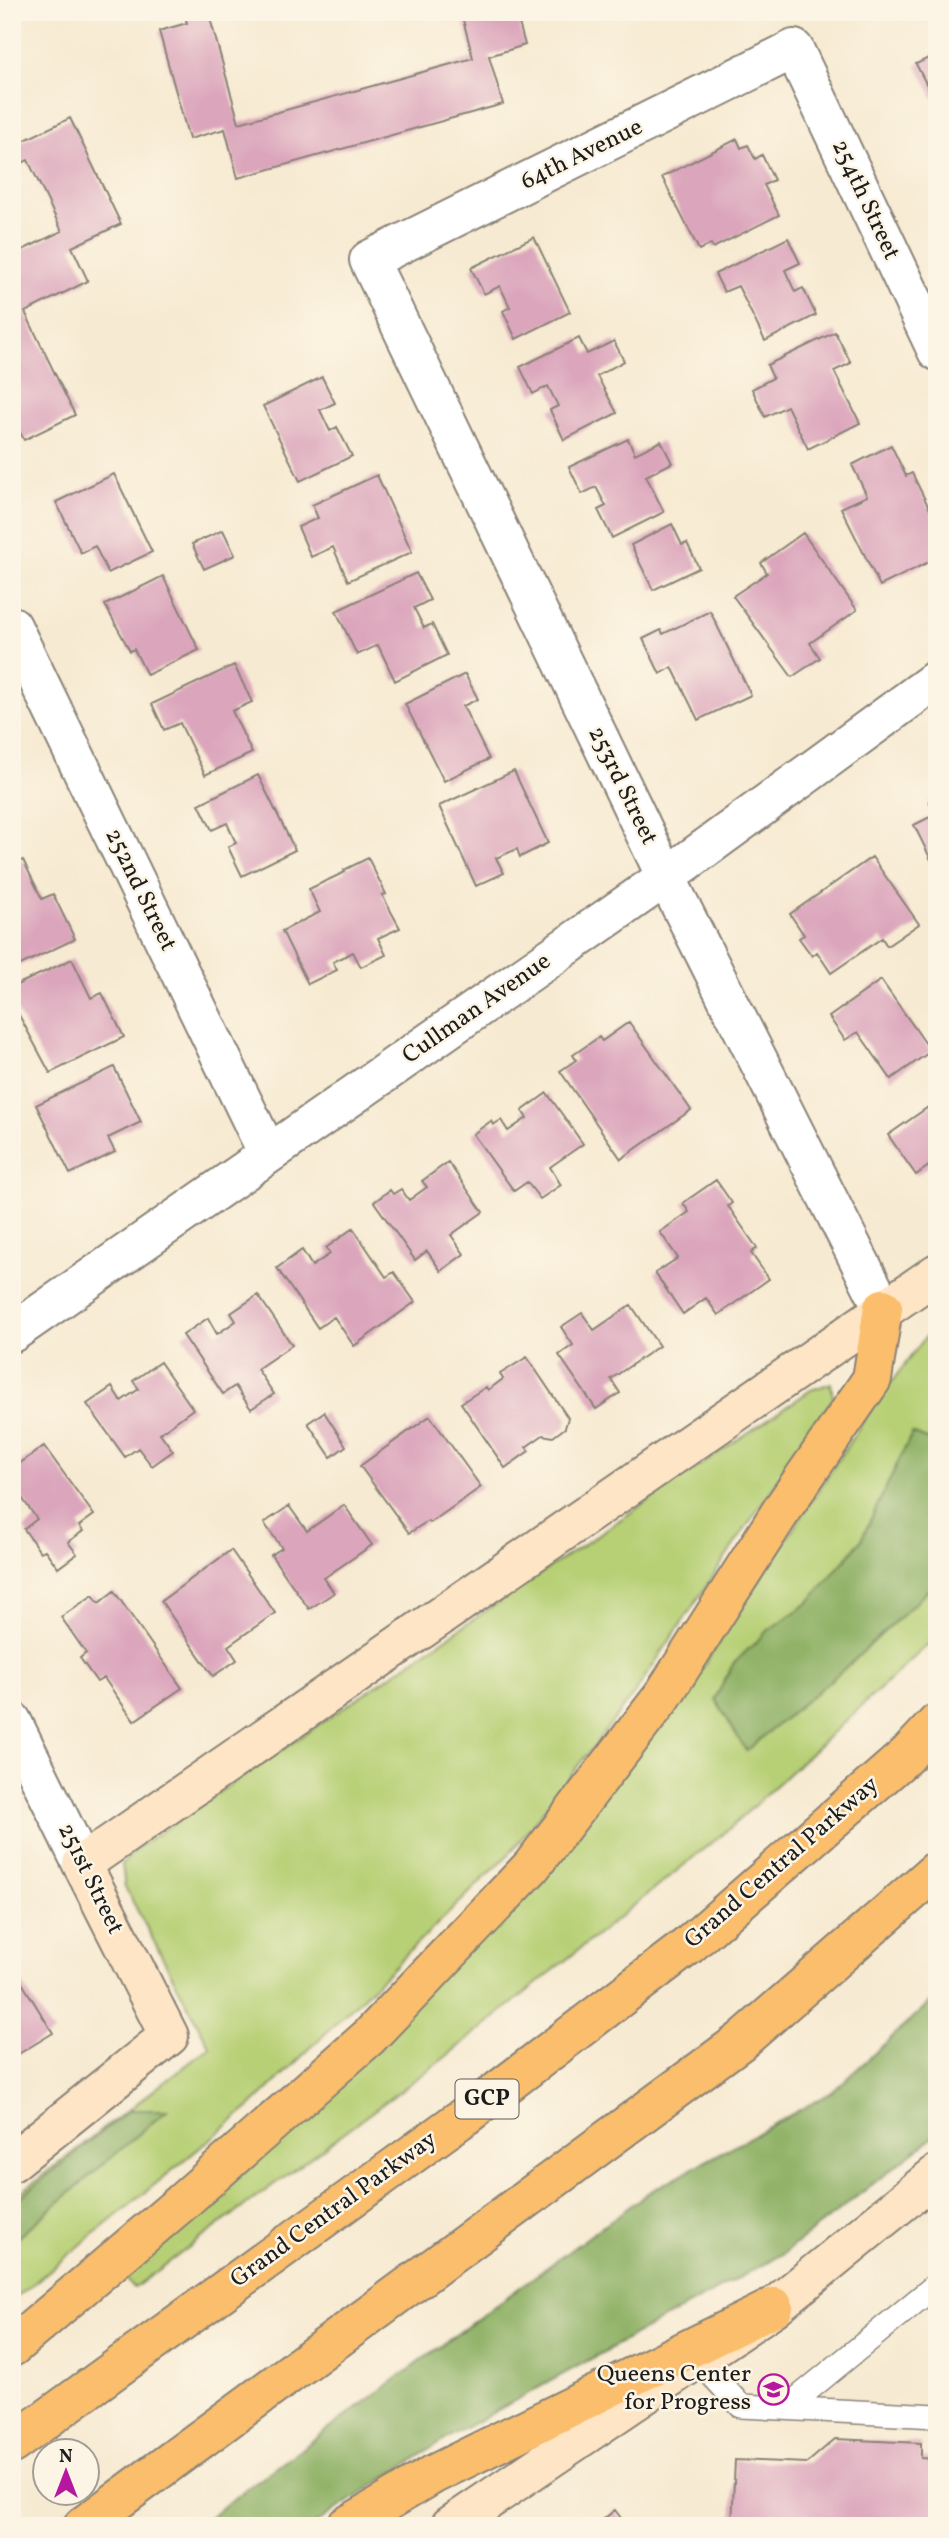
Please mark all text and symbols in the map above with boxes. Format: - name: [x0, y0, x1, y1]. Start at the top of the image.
- street label: 64th Avenue: [515, 111, 649, 199]
- street label: 254th Street: [822, 134, 908, 266]
- street label: 253rd Street: [579, 721, 665, 851]
- street label: 252nd Street: [96, 823, 184, 957]
- street label: Cullman Avenue: [396, 945, 558, 1073]
- street label: Grand Central Parkway: [677, 1769, 887, 1957]
- street label: 251st Street: [48, 1818, 132, 1940]
- road number: GCP: [456, 2080, 518, 2118]
- street label: Grand Central Parkway: [224, 2123, 444, 2297]
- place label: Queens Center for Progress: [597, 2358, 751, 2420]
- school or university icon: Queens Center for Progress: [757, 2372, 791, 2406]
- north arrow: [32, 2436, 102, 2506]
- text: N: [59, 2444, 73, 2470]

